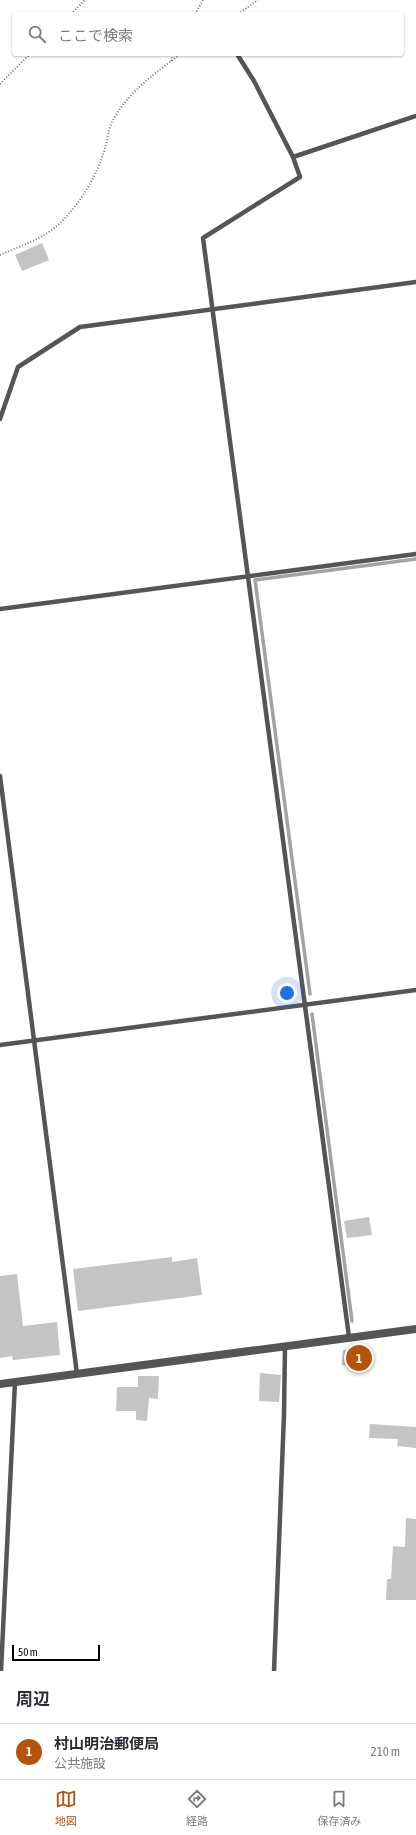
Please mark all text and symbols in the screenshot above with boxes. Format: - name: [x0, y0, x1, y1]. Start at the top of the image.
- search box: [12, 12, 404, 56]
- icon: search: [26, 23, 48, 45]
- text: ここで検索: [58, 27, 133, 44]
- your location: [277, 983, 297, 1003]
- pin: 1: [346, 1343, 372, 1373]
- scale bar: [12, 1643, 100, 1662]
- text: 50 m: [18, 1646, 38, 1658]
- text: 周辺: [16, 1689, 50, 1709]
- text: 村山明治郵便局: [54, 1735, 159, 1752]
- text: 1: [26, 1744, 32, 1759]
- text: 210 m: [371, 1744, 400, 1759]
- text: 公共施設: [54, 1756, 106, 1771]
- tab: 地図: [55, 1788, 77, 1828]
- tab: 経路: [186, 1788, 208, 1828]
- tab: 保存済み: [317, 1788, 361, 1828]

